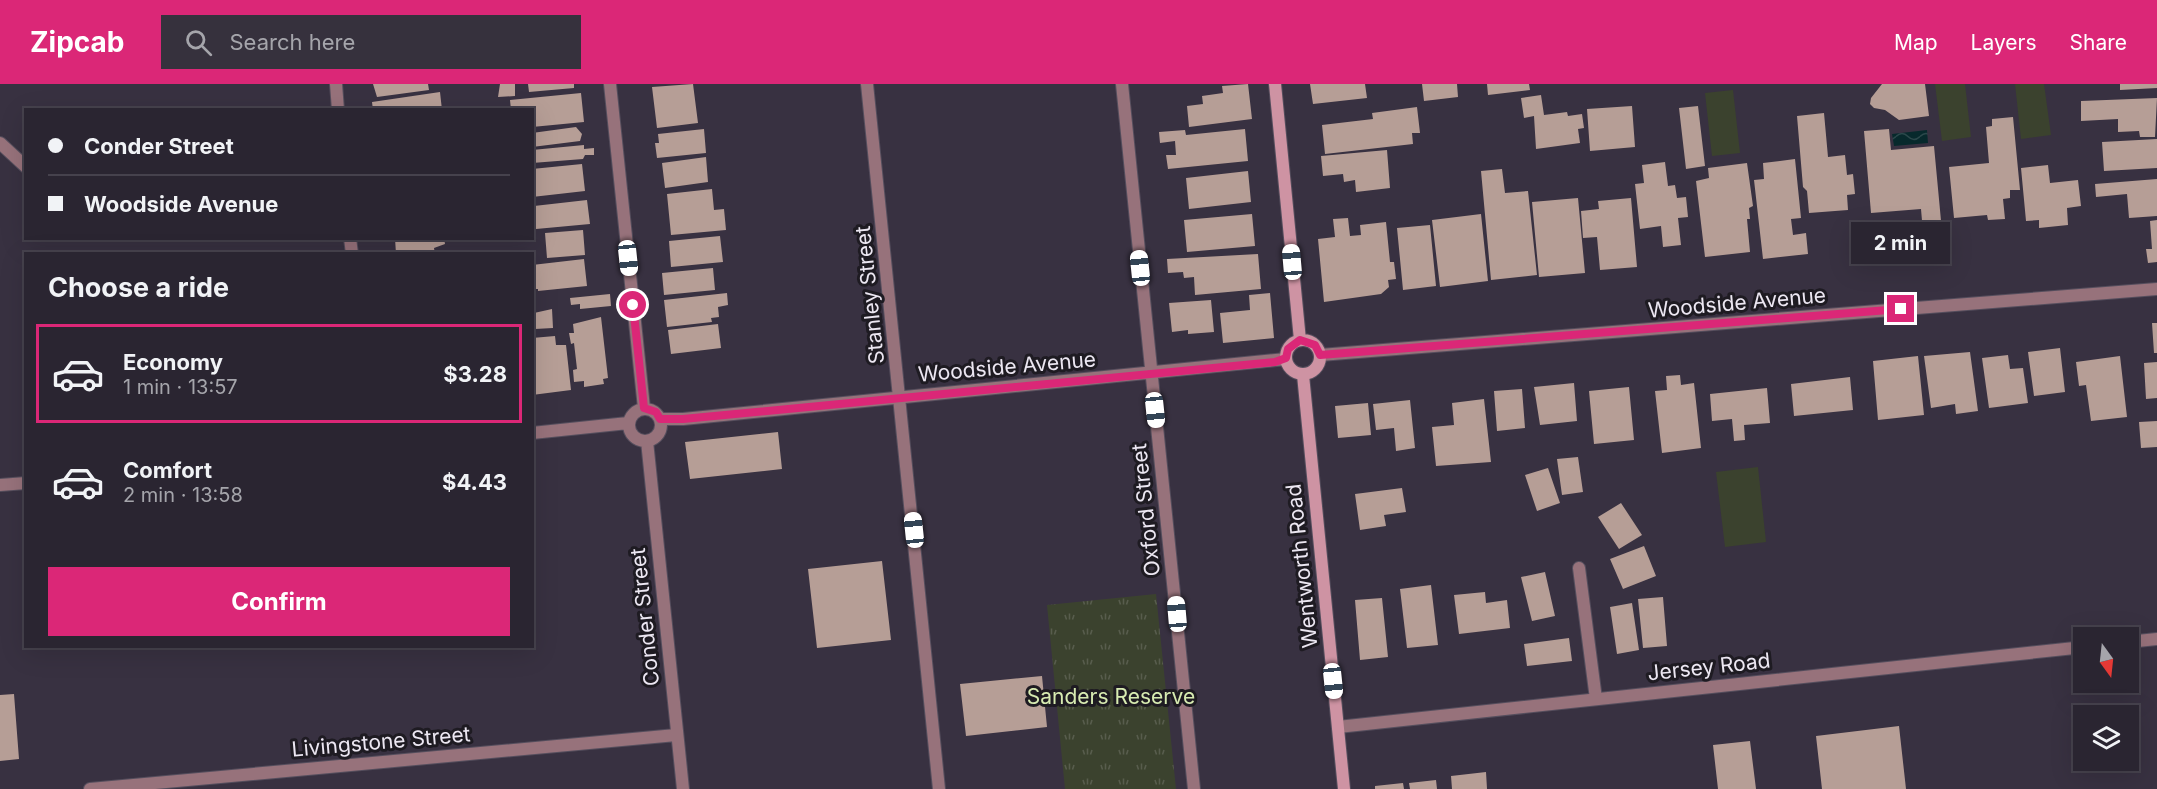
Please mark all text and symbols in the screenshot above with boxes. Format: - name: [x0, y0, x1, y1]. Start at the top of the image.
- search box: [161, 15, 581, 69]
- text: Zipcab: [30, 25, 125, 59]
- icon: search: [182, 26, 215, 59]
- text: Search here: [230, 29, 355, 55]
- text: Map: [1894, 30, 1938, 55]
- text: Layers: [1971, 30, 2037, 55]
- text: Share: [2070, 30, 2127, 55]
- text: Conder Street: [84, 133, 234, 159]
- text: Woodside Avenue: [84, 191, 278, 217]
- callout: 2 min: [1852, 222, 1950, 264]
- street label: Stanley Street: [850, 225, 889, 365]
- text: 2 min: [1874, 231, 1927, 255]
- car: [617, 239, 639, 277]
- car: [1281, 243, 1303, 281]
- car: [1129, 249, 1151, 287]
- text: Choose a ride: [48, 271, 229, 304]
- street label: Woodside Avenue: [1647, 282, 1827, 323]
- route start: [619, 291, 646, 318]
- route end: [1887, 295, 1914, 322]
- street label: Woodside Avenue: [917, 346, 1097, 387]
- icon: car: [51, 347, 105, 401]
- text: Economy: [123, 349, 223, 375]
- text: $3.28: [443, 361, 507, 387]
- text: 1 min · 13:57: [123, 375, 238, 399]
- car: [1144, 391, 1166, 429]
- street label: Oxford Street: [1126, 442, 1165, 578]
- icon: car: [51, 455, 105, 509]
- text: Comfort: [123, 457, 212, 483]
- text: $4.43: [442, 469, 507, 495]
- text: 2 min · 13:58: [123, 483, 243, 507]
- street label: Wentworth Road: [1280, 483, 1323, 649]
- car: [903, 511, 925, 549]
- street label: Conder Street: [625, 547, 664, 687]
- button: Confirm: [48, 567, 510, 636]
- car: [1166, 595, 1188, 633]
- north arrow: [2073, 627, 2139, 693]
- map controls: [2073, 627, 2139, 771]
- street label: Jersey Road: [1646, 648, 1772, 685]
- car: [1322, 662, 1344, 700]
- park label: Sanders Reserve: [1027, 684, 1195, 709]
- button: layers: [2073, 705, 2139, 771]
- street label: Livingstone Street: [291, 721, 471, 762]

